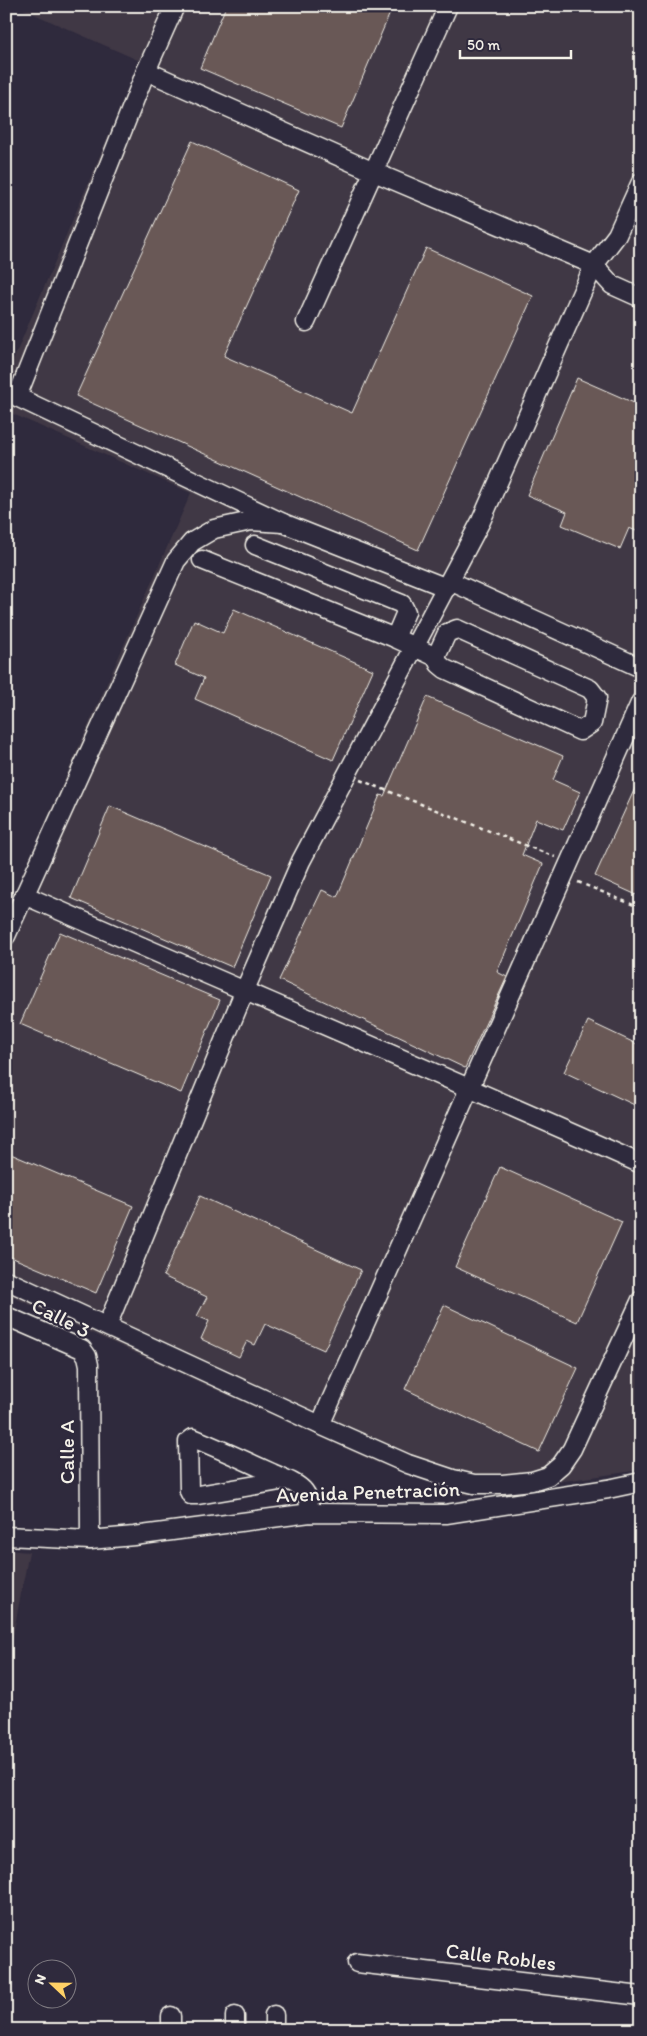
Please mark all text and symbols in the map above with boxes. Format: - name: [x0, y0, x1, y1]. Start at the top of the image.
- scale bar: [460, 28, 571, 60]
- text: 50 m: [467, 36, 500, 54]
- street label: Calle 3: [28, 1292, 95, 1343]
- street label: Calle A: [54, 1419, 79, 1484]
- street label: Avenida Penetración: [276, 1476, 460, 1507]
- street label: Calle Robles: [444, 1937, 558, 1976]
- north arrow: [28, 1958, 78, 2008]
- text: N: [31, 1972, 50, 1987]

